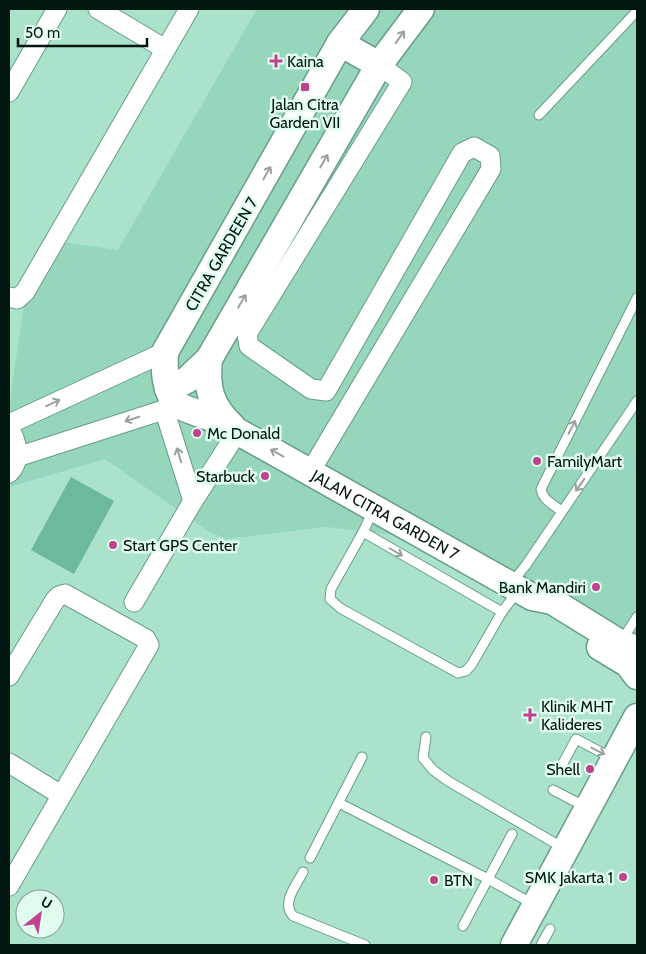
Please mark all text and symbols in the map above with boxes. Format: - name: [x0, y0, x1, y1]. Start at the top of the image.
- scale bar: [18, 15, 146, 47]
- text: 50 m: [25, 24, 60, 42]
- one-way arrow: [395, 30, 405, 44]
- place label: Kaina: [287, 52, 324, 71]
- marker: Kaina: [269, 54, 283, 68]
- marker: Jalan Citra Garden VII: [299, 81, 311, 93]
- place label: Jalan Citra Garden VII: [270, 95, 340, 132]
- one-way arrow: [319, 154, 329, 168]
- one-way arrow: [262, 166, 272, 180]
- street label: CITRA GARDEEN 7: [181, 194, 262, 314]
- one-way arrow: [237, 295, 247, 309]
- one-way arrow: [45, 398, 60, 408]
- one-way arrow: [125, 415, 140, 424]
- one-way arrow: [568, 420, 578, 435]
- place label: Mc Donald: [207, 424, 280, 443]
- marker: Mc Donald: [191, 427, 203, 439]
- one-way arrow: [173, 447, 183, 463]
- one-way arrow: [269, 448, 284, 458]
- place label: FamilyMart: [547, 452, 623, 471]
- marker: FamilyMart: [531, 455, 543, 467]
- street label: JALAN CITRA GARDEN 7: [307, 465, 462, 564]
- place label: Starbuck: [196, 467, 256, 486]
- marker: Starbuck: [259, 470, 271, 482]
- one-way arrow: [575, 477, 585, 491]
- place label: Start GPS Center: [123, 536, 238, 555]
- marker: Start GPS Center: [107, 539, 119, 551]
- one-way arrow: [388, 547, 402, 557]
- place label: Bank Mandiri: [499, 578, 586, 597]
- marker: Bank Mandiri: [590, 581, 602, 593]
- place label: Klinik MHT Kalideres: [541, 697, 614, 734]
- marker: Klinik MHT Kalideres: [523, 708, 537, 722]
- one-way arrow: [590, 747, 605, 756]
- place label: Shell: [546, 760, 580, 779]
- marker: Shell: [584, 763, 596, 775]
- place label: SMK Jakarta 1: [525, 868, 613, 887]
- place label: BTN: [444, 871, 473, 890]
- marker: SMK Jakarta 1: [617, 871, 629, 883]
- marker: BTN: [428, 874, 440, 886]
- north arrow: [15, 889, 65, 939]
- text: U: [38, 892, 55, 913]

